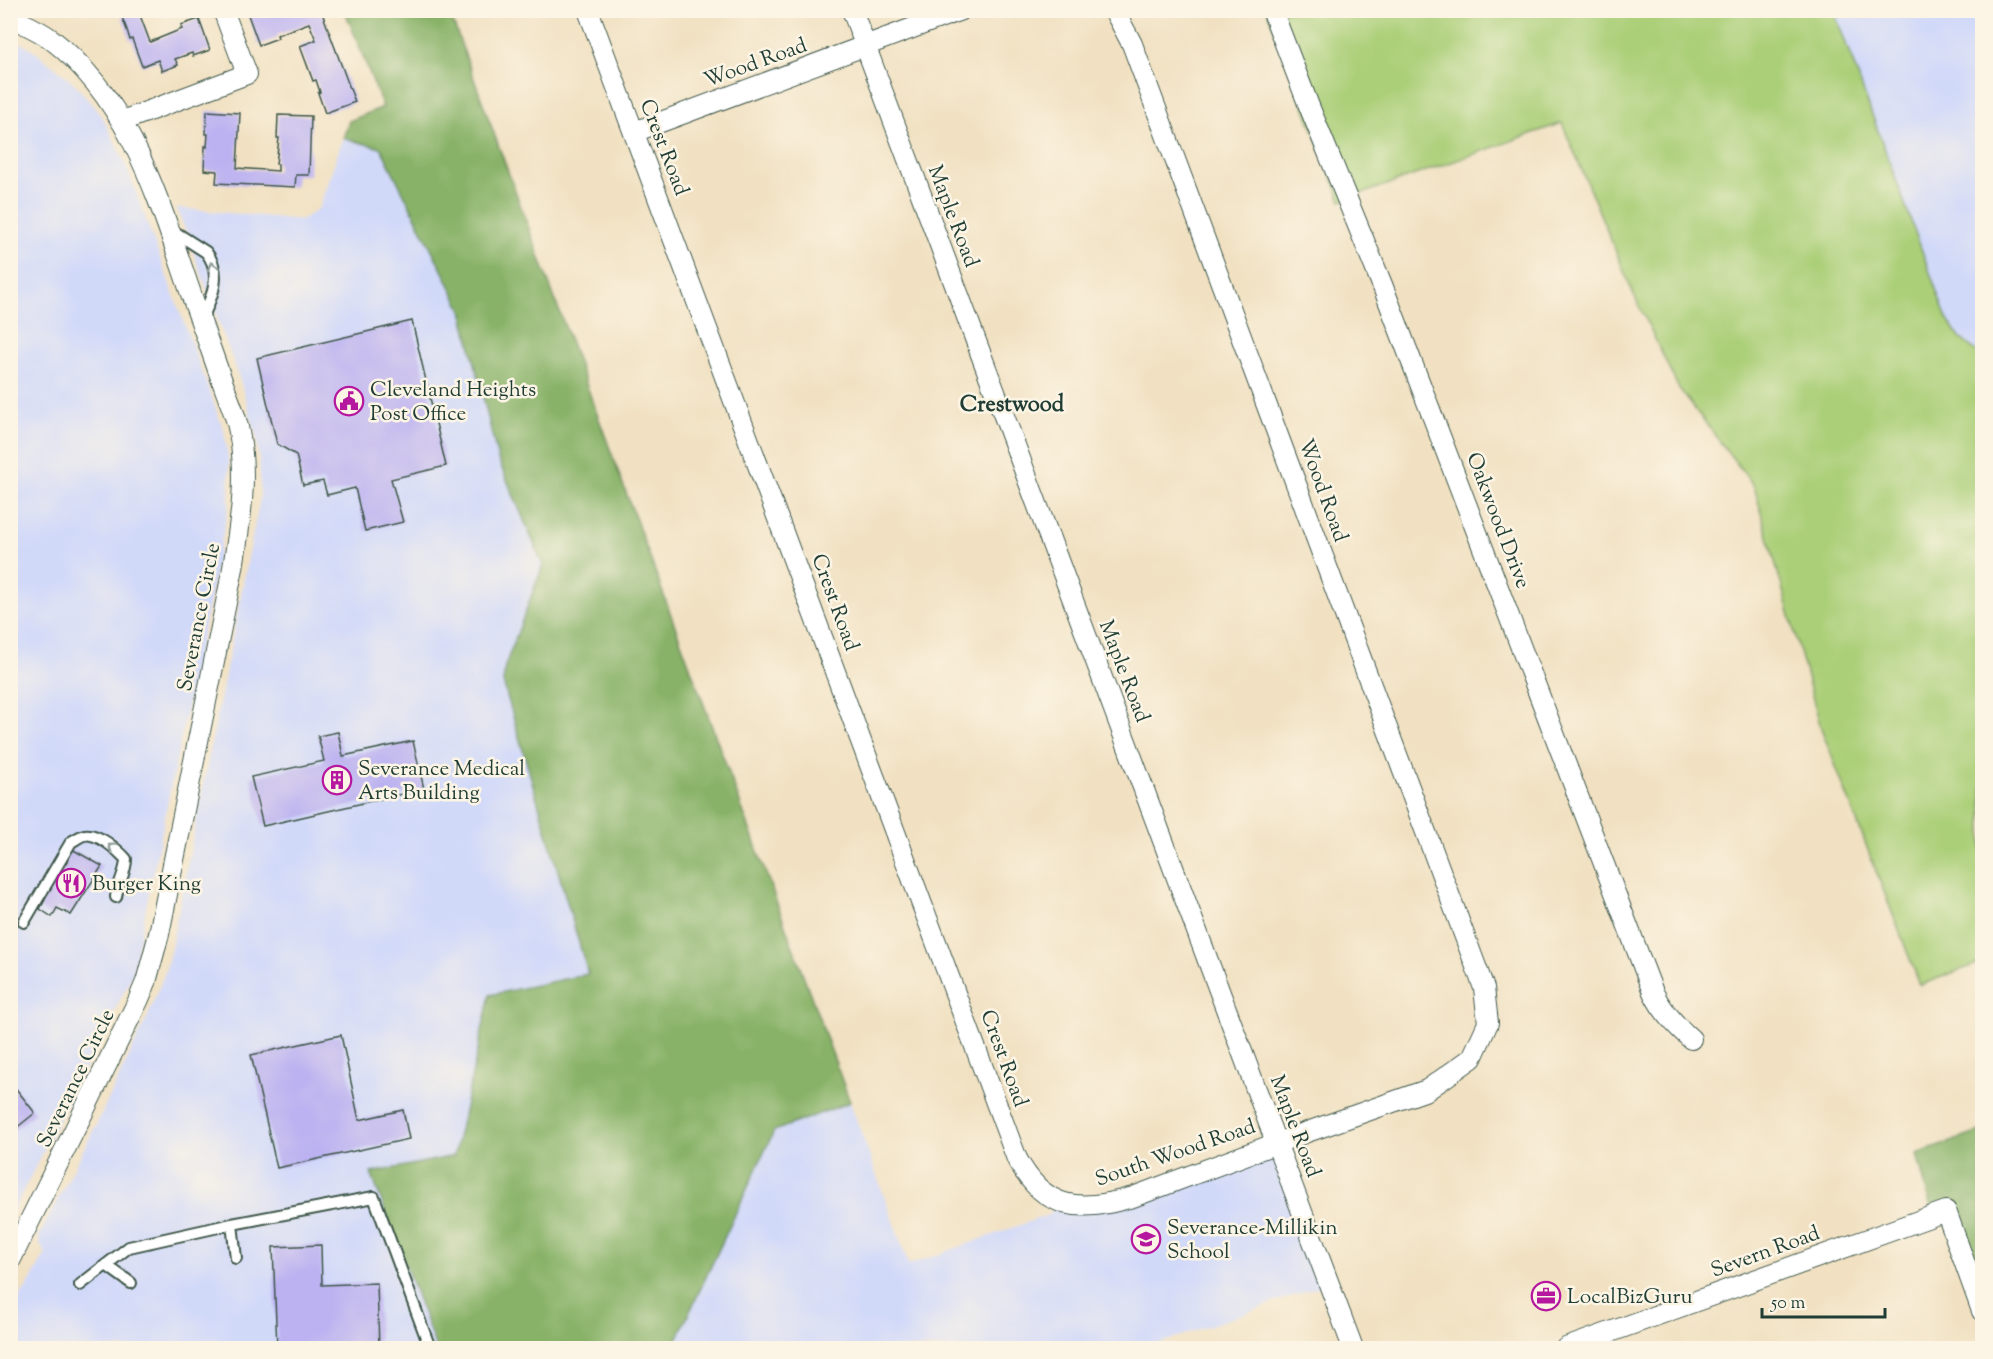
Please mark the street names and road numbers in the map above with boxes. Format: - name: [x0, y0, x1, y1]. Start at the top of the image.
- street label: Wood Road: [700, 31, 812, 96]
- street label: Crest Road: [631, 95, 695, 201]
- street label: Maple Road: [919, 161, 985, 272]
- street label: Wood Road: [1290, 435, 1355, 547]
- street label: Oakwood Drive: [1457, 448, 1537, 593]
- street label: Severance Circle: [171, 540, 229, 694]
- street label: Crest Road: [803, 550, 866, 656]
- street label: Maple Road: [1090, 616, 1156, 727]
- street label: Severance Circle: [30, 1005, 123, 1153]
- street label: Crest Road: [972, 1006, 1035, 1112]
- street label: Maple Road: [1261, 1071, 1327, 1182]
- street label: South Wood Road: [1091, 1112, 1260, 1195]
- street label: Severn Road: [1707, 1219, 1825, 1286]

